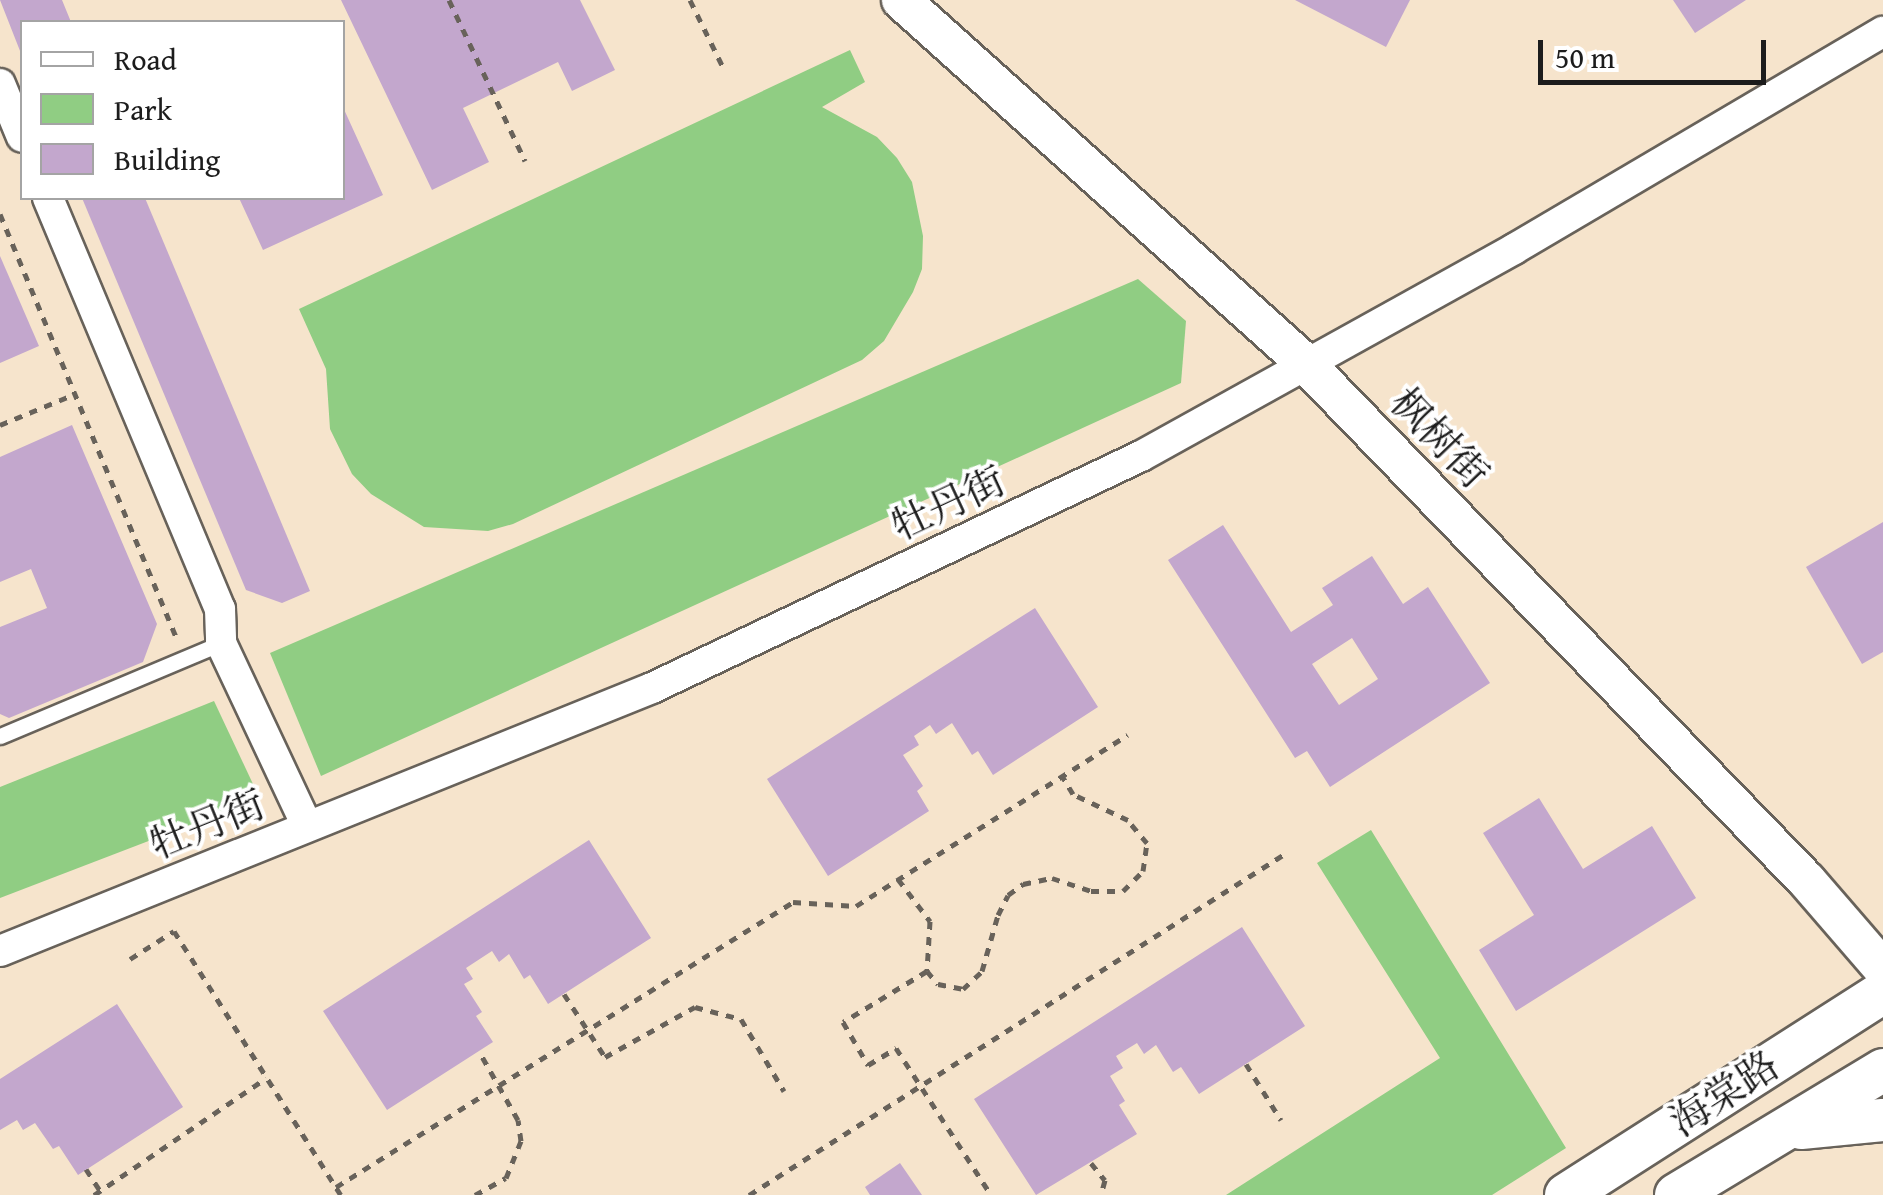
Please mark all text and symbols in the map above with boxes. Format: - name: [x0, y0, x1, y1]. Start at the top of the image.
- legend: [20, 20, 345, 200]
- scale bar: [1543, 20, 1770, 82]
- text: 50 m: [1555, 35, 1615, 79]
- text: Road: [114, 37, 177, 81]
- text: Park: [114, 87, 172, 131]
- text: Building: [114, 137, 220, 181]
- street label: 枫树街: [1381, 378, 1499, 498]
- street label: 牡丹街: [883, 456, 1013, 550]
- street label: 牡丹街: [142, 779, 272, 869]
- street label: 海棠路: [1661, 1040, 1787, 1146]

